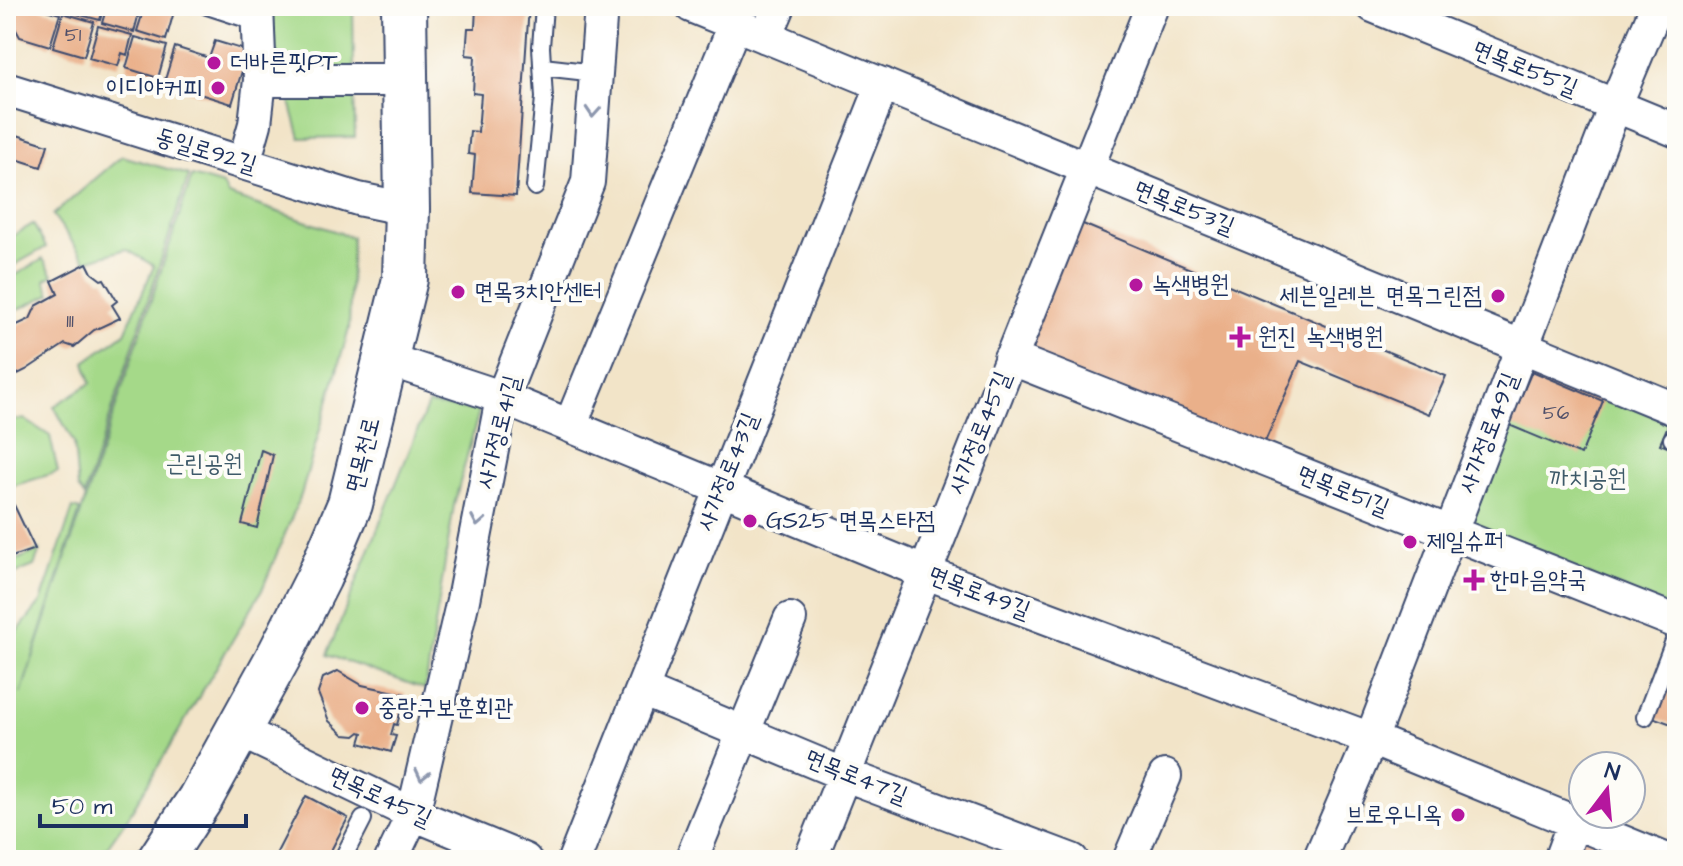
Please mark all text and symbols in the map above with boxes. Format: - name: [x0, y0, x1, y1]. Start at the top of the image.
- house number: 51: [65, 21, 82, 49]
- street label: 면목로55길: [1467, 32, 1583, 106]
- place label: 더바른핏PT: [230, 46, 338, 80]
- marker: 더바른핏PT: [205, 54, 223, 72]
- place label: 이디야커피: [105, 71, 202, 105]
- marker: 이디야커피: [209, 79, 227, 97]
- one-way arrow: [585, 106, 602, 119]
- street label: 동일로92길: [151, 119, 261, 183]
- street label: 면목로53길: [1128, 172, 1240, 244]
- place label: 녹색병원: [1152, 268, 1229, 302]
- place label: 면목3치안센터: [474, 275, 602, 309]
- marker: 녹색병원: [1127, 276, 1145, 294]
- place label: 세븐일레븐 면목그린점: [1279, 279, 1482, 313]
- marker: 면목3치안센터: [449, 283, 467, 301]
- marker: 세븐일레븐 면목그린점: [1489, 287, 1507, 305]
- house number: 111: [66, 307, 74, 335]
- place label: 원진 녹색병원: [1258, 320, 1383, 354]
- marker: 원진 녹색병원: [1229, 326, 1251, 348]
- street label: 사가정로45길: [940, 366, 1020, 500]
- street label: 사가정로49길: [1450, 368, 1528, 498]
- street label: 사가정로41길: [468, 372, 530, 492]
- house number: 56: [1543, 399, 1570, 427]
- street label: 사가정로43길: [689, 408, 767, 536]
- street label: 면목천로: [337, 413, 389, 497]
- park label: 근린공원: [165, 447, 243, 481]
- street label: 면목로51길: [1292, 457, 1394, 525]
- park label: 까치공원: [1549, 462, 1627, 496]
- place label: GS25 면목스타점: [766, 504, 935, 538]
- marker: GS25 면목스타점: [741, 512, 759, 530]
- one-way arrow: [470, 513, 487, 527]
- place label: 제일슈퍼: [1426, 525, 1503, 559]
- marker: 제일슈퍼: [1401, 533, 1419, 551]
- street label: 면목로49길: [923, 558, 1035, 628]
- place label: 한마음약국: [1490, 563, 1587, 597]
- marker: 한마음약국: [1465, 571, 1483, 589]
- place label: 중랑구보훈회관: [378, 691, 513, 725]
- marker: 중랑구보훈회관: [353, 699, 371, 717]
- street label: 면목로47길: [799, 741, 913, 813]
- north arrow: [1567, 750, 1647, 830]
- text: N: [1601, 755, 1623, 789]
- street label: 면목로45길: [323, 758, 437, 836]
- one-way arrow: [415, 767, 432, 781]
- scale bar: [40, 778, 246, 828]
- text: 50 m: [52, 790, 113, 824]
- place label: 브로우니옥: [1345, 798, 1442, 832]
- marker: 브로우니옥: [1449, 806, 1467, 824]

